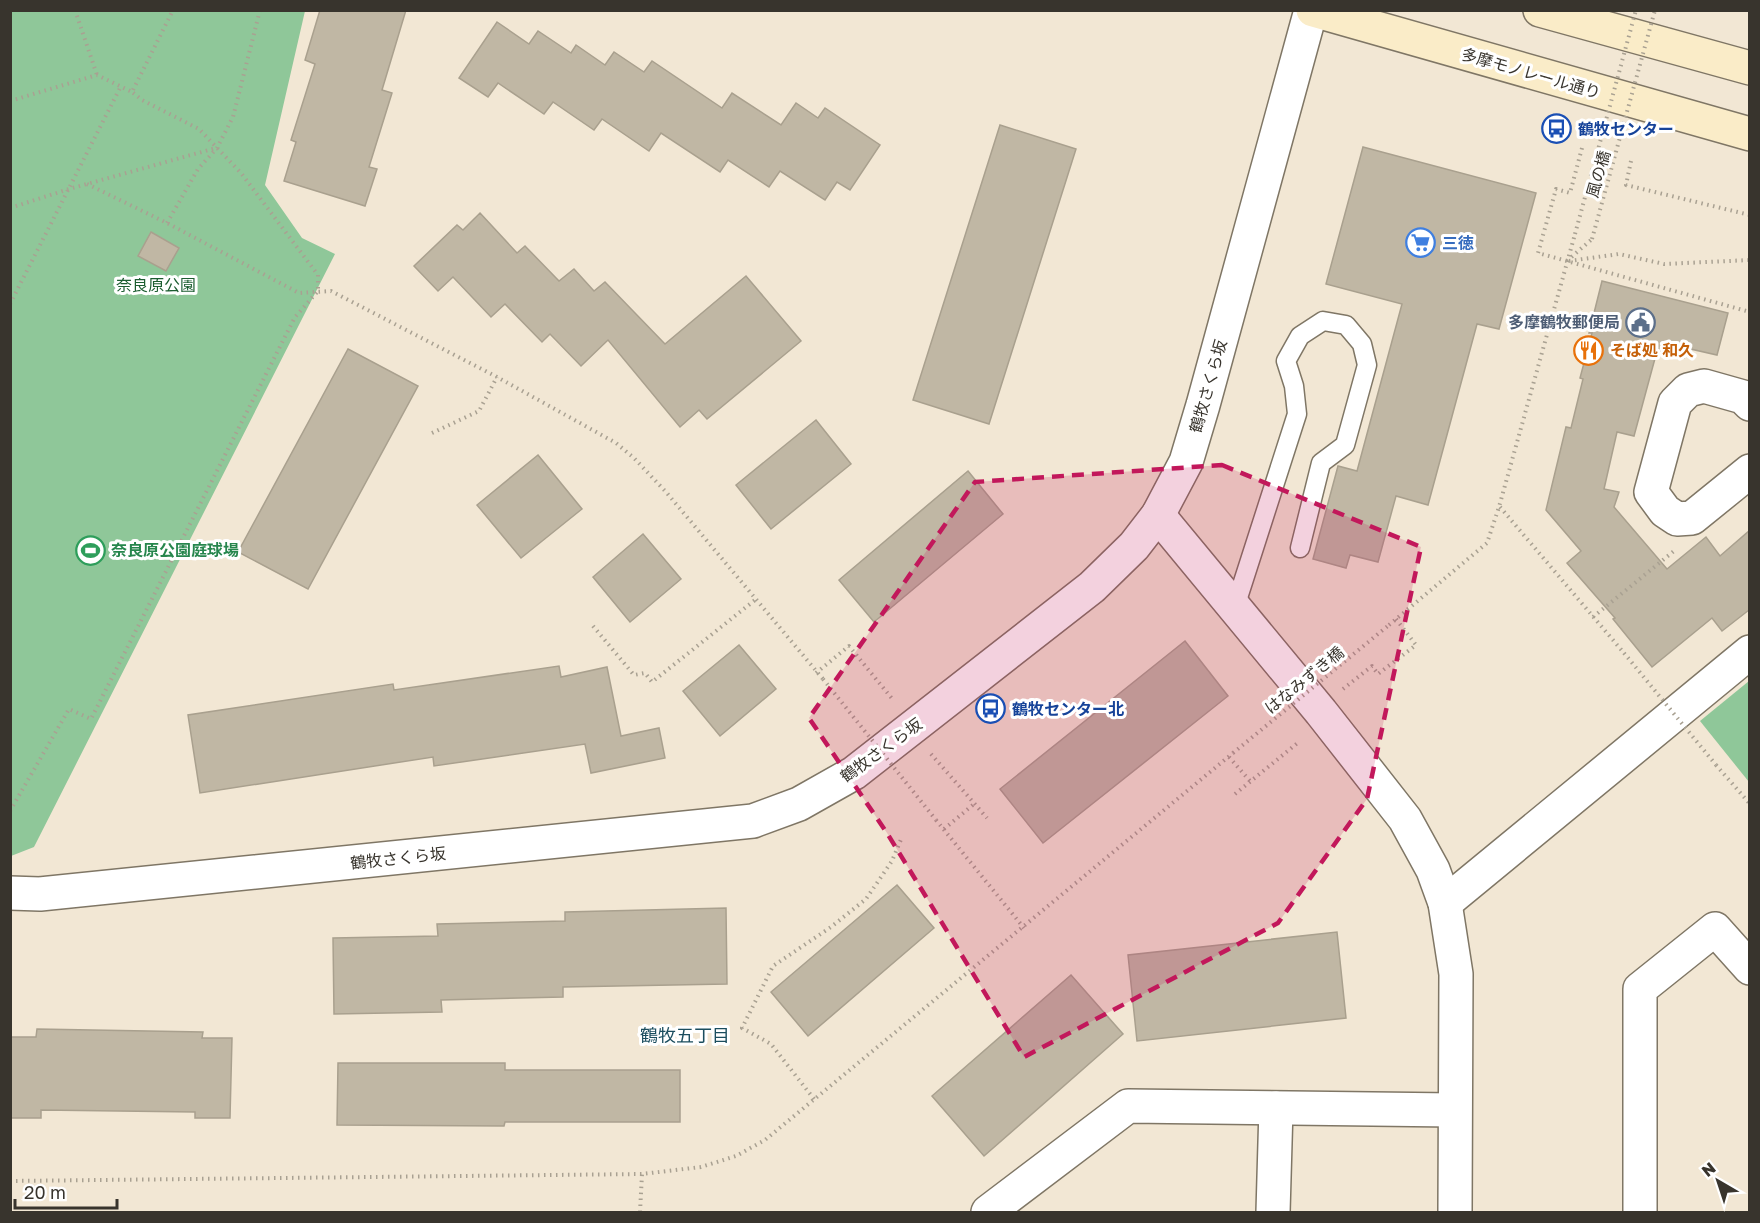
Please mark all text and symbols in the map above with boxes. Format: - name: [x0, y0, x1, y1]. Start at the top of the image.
- street label: 多摩モノレール通り: [1459, 44, 1603, 102]
- bus stop icon: 鶴牧センター: [1541, 113, 1573, 145]
- place label: 鶴牧センター: [1578, 119, 1674, 139]
- street label: 風の橋: [1582, 148, 1614, 200]
- supermarket icon: 三徳: [1405, 227, 1437, 259]
- place label: 三徳: [1442, 233, 1474, 253]
- park label: 奈良原公園: [116, 275, 196, 295]
- public building icon: 多摩鶴牧郵便局: [1625, 306, 1657, 338]
- place label: 多摩鶴牧郵便局: [1508, 312, 1620, 332]
- restaurant icon: そば処 和久: [1573, 334, 1605, 366]
- street label: 鶴牧さくら坂: [1185, 337, 1231, 435]
- place label: そば処 和久: [1610, 340, 1694, 360]
- sports icon: 奈良原公園庭球場: [74, 534, 106, 566]
- place label: 奈良原公園庭球場: [111, 540, 239, 560]
- street label: はなみずき橋: [1260, 642, 1348, 718]
- bus stop icon: 鶴牧センター北: [975, 693, 1007, 725]
- place label: 鶴牧センター北: [1012, 699, 1124, 719]
- street label: 鶴牧さくら坂: [836, 714, 926, 786]
- street label: 鶴牧さくら坂: [349, 843, 447, 873]
- district label: 鶴牧五丁目: [640, 1024, 730, 1046]
- north arrow: [1688, 1151, 1748, 1211]
- text: N: [1698, 1158, 1720, 1181]
- scale bar: [15, 1172, 117, 1210]
- text: 20 m: [24, 1181, 66, 1203]

